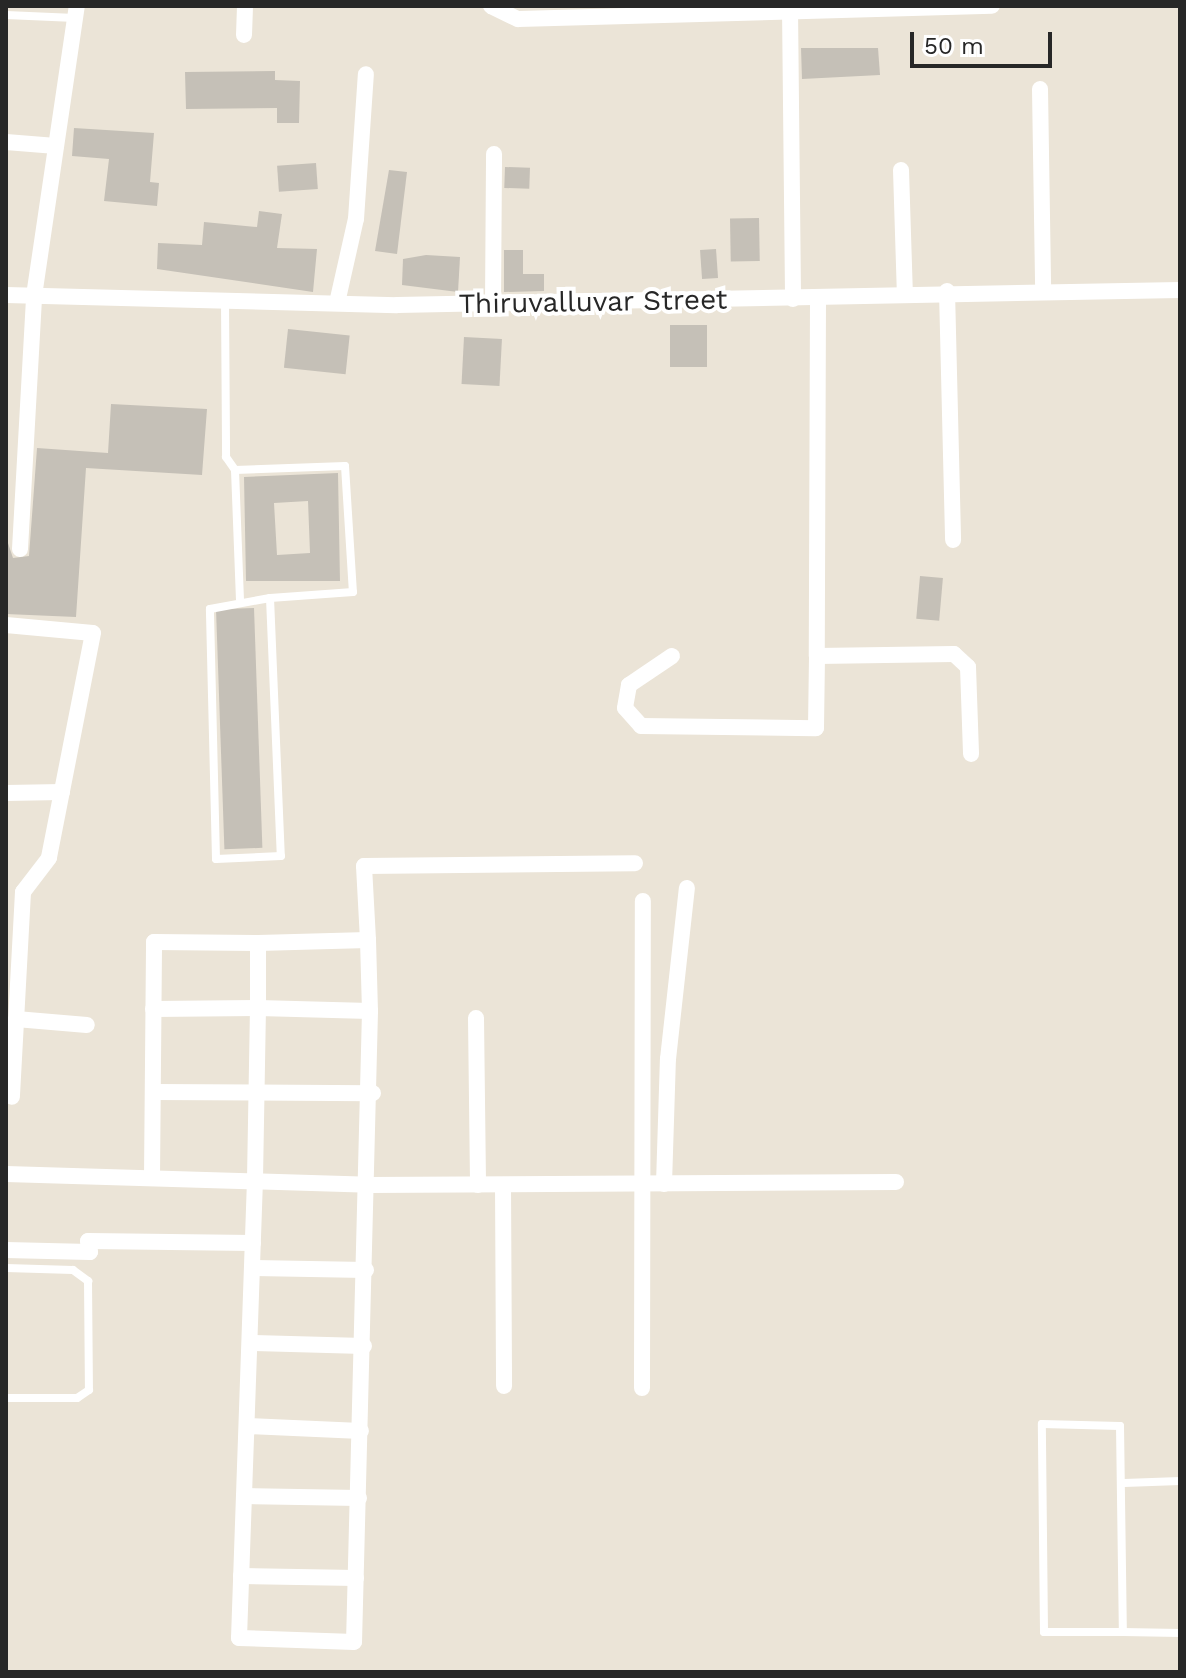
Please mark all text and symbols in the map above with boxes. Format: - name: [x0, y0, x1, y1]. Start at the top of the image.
- scale bar: [914, 16, 1056, 66]
- text: 50 m: [924, 32, 984, 60]
- street label: Thiruvalluvar Street: [458, 283, 728, 321]

